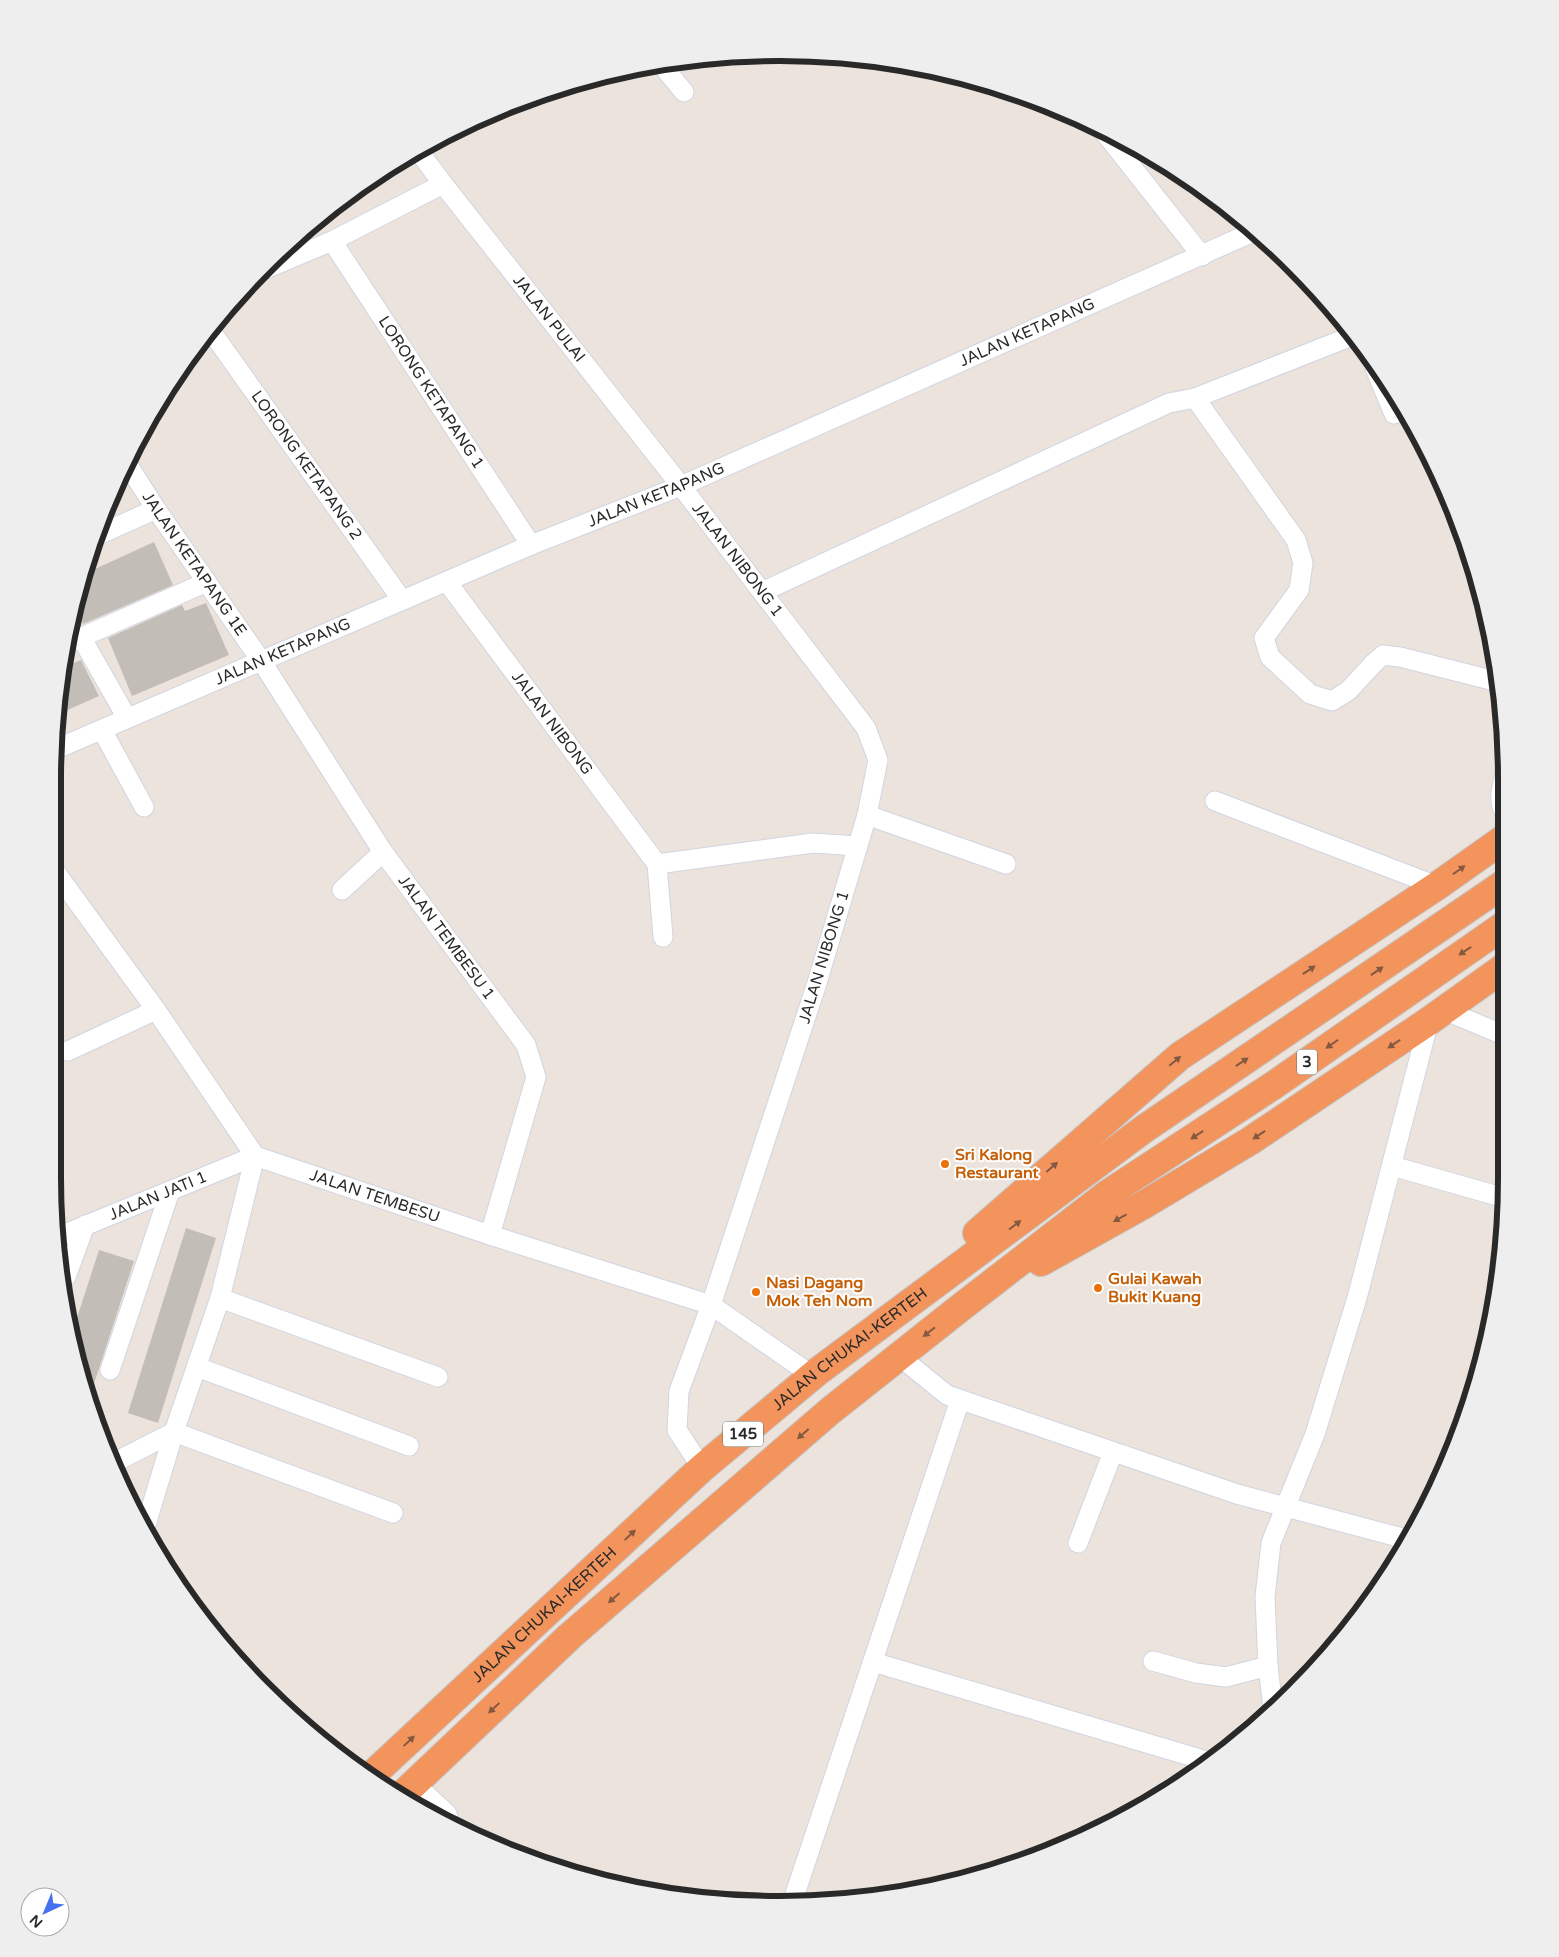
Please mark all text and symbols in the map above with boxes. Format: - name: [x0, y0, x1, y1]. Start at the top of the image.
- street label: JALAN PULAI: [509, 271, 590, 366]
- street label: JALAN KETAPANG: [956, 294, 1098, 371]
- street label: LORONG KETAPANG 1: [374, 312, 488, 473]
- street label: LORONG KETAPANG 2: [247, 387, 366, 544]
- street label: JALAN KETAPANG: [585, 458, 728, 532]
- street label: JALAN KETAPANG 1E: [138, 488, 251, 640]
- street label: JALAN NIBONG 1: [688, 499, 787, 621]
- street label: JALAN KETAPANG: [212, 614, 354, 690]
- street label: JALAN NIBONG: [507, 668, 597, 779]
- one-way arrow: [1452, 865, 1466, 875]
- street label: JALAN TEMBESU 1: [394, 871, 499, 1004]
- street label: JALAN NIBONG 1: [794, 888, 854, 1026]
- one-way arrow: [1458, 946, 1472, 956]
- one-way arrow: [1303, 965, 1316, 975]
- one-way arrow: [1370, 966, 1383, 976]
- one-way arrow: [1325, 1039, 1339, 1049]
- one-way arrow: [1387, 1039, 1401, 1049]
- road number: 3: [1297, 1050, 1317, 1074]
- one-way arrow: [1168, 1055, 1181, 1066]
- one-way arrow: [1235, 1057, 1249, 1067]
- one-way arrow: [1190, 1130, 1204, 1140]
- one-way arrow: [1252, 1130, 1266, 1140]
- place label: Sri Kalong Restaurant: [955, 1145, 1040, 1183]
- marker: Sri Kalong Restaurant: [939, 1158, 951, 1170]
- one-way arrow: [1045, 1162, 1058, 1173]
- street label: JALAN TEMBESU: [307, 1165, 442, 1227]
- street label: JALAN JATI 1: [106, 1167, 210, 1225]
- one-way arrow: [1112, 1214, 1127, 1222]
- one-way arrow: [1008, 1219, 1021, 1230]
- place label: Gulai Kawah Bukit Kuang: [1108, 1269, 1202, 1307]
- place label: Nasi Dagang Mok Teh Nom: [766, 1273, 873, 1311]
- marker: Gulai Kawah Bukit Kuang: [1092, 1282, 1104, 1294]
- street label: JALAN CHUKAI-KERTEH: [768, 1283, 931, 1415]
- marker: Nasi Dagang Mok Teh Nom: [750, 1286, 762, 1298]
- one-way arrow: [922, 1327, 936, 1337]
- road number: 145: [723, 1422, 763, 1446]
- one-way arrow: [796, 1429, 809, 1440]
- one-way arrow: [624, 1529, 636, 1541]
- street label: JALAN CHUKAI-KERTEH: [468, 1542, 621, 1687]
- one-way arrow: [608, 1592, 620, 1604]
- one-way arrow: [488, 1702, 500, 1714]
- one-way arrow: [402, 1735, 414, 1747]
- north arrow: [20, 1887, 70, 1937]
- text: N: [26, 1911, 46, 1931]

